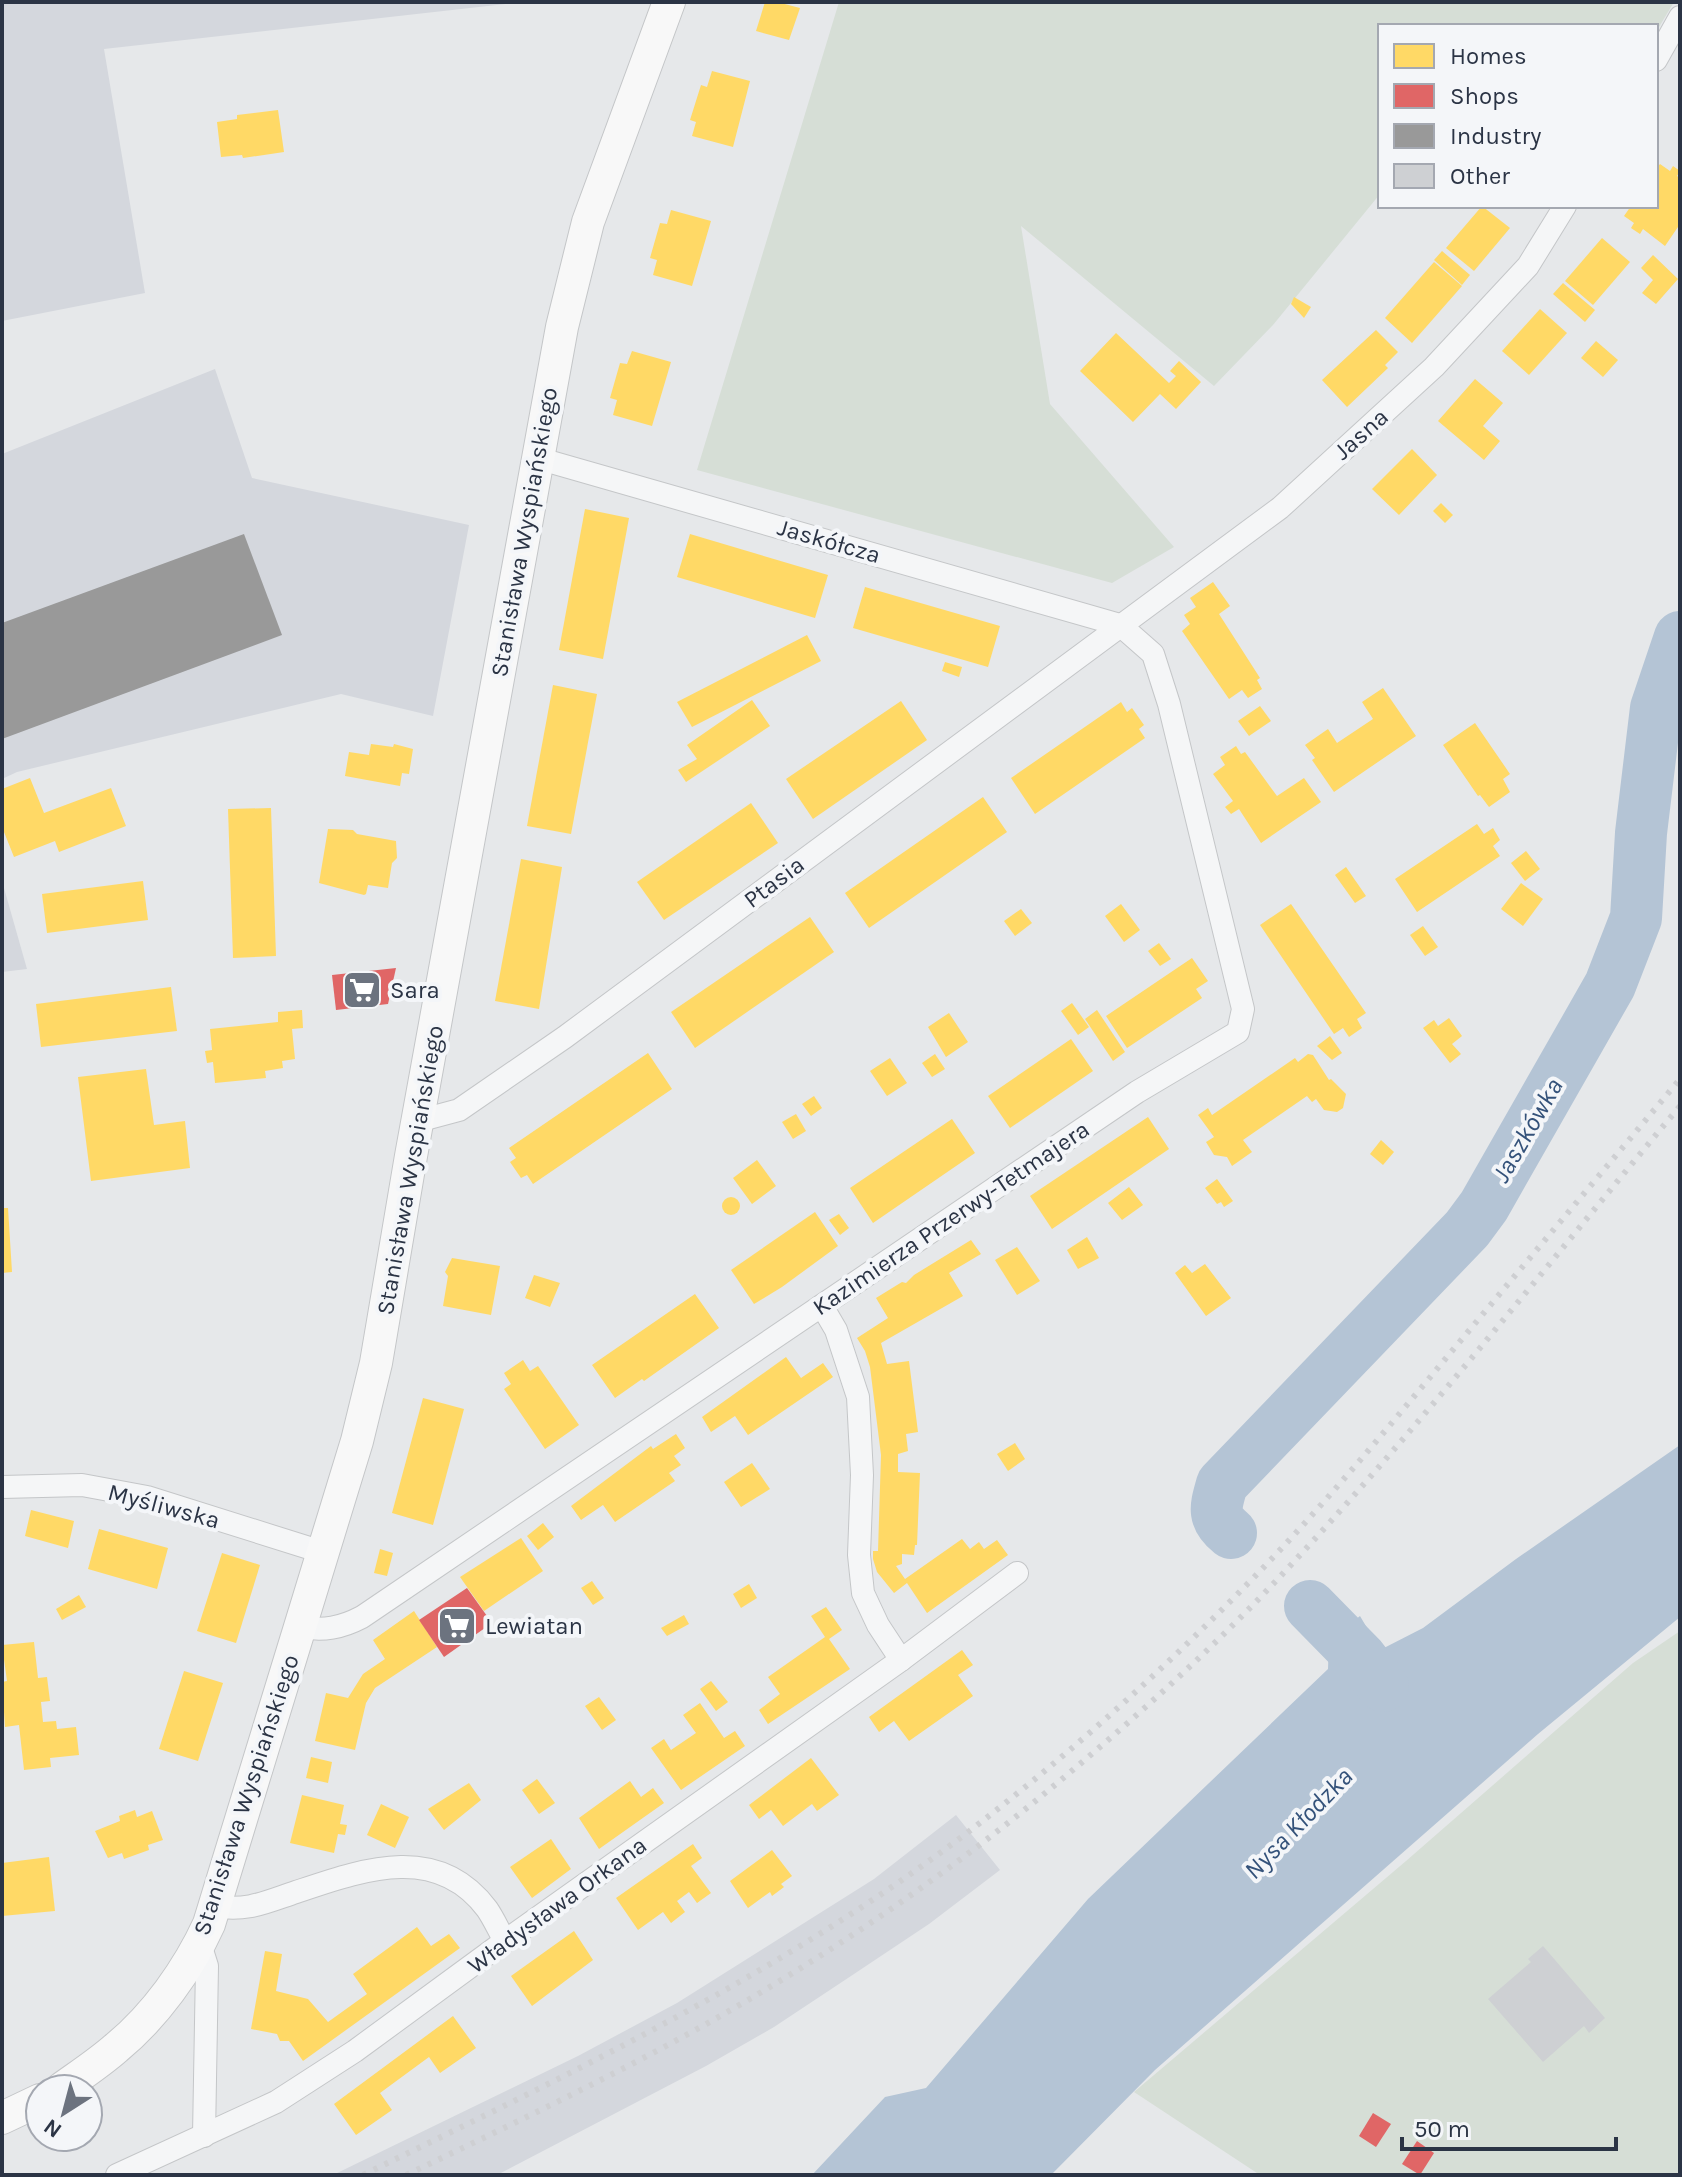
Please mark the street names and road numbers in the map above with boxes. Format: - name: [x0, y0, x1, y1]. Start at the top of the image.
- street label: Stanisława Wyspiańskiego: [485, 385, 563, 679]
- street label: Jasna: [1328, 402, 1394, 466]
- street label: Jaskółcza: [774, 513, 884, 569]
- street label: Ptasia: [738, 850, 810, 914]
- street label: Stanisława Wyspiańskiego: [371, 1023, 449, 1317]
- street label: Kazimierza Przerwy-Tetmajera: [807, 1115, 1095, 1321]
- street label: Myśliwska: [105, 1478, 223, 1534]
- street label: Stanisława Wyspiańskiego: [187, 1651, 305, 1939]
- street label: Władysława Orkana: [462, 1831, 652, 1979]

